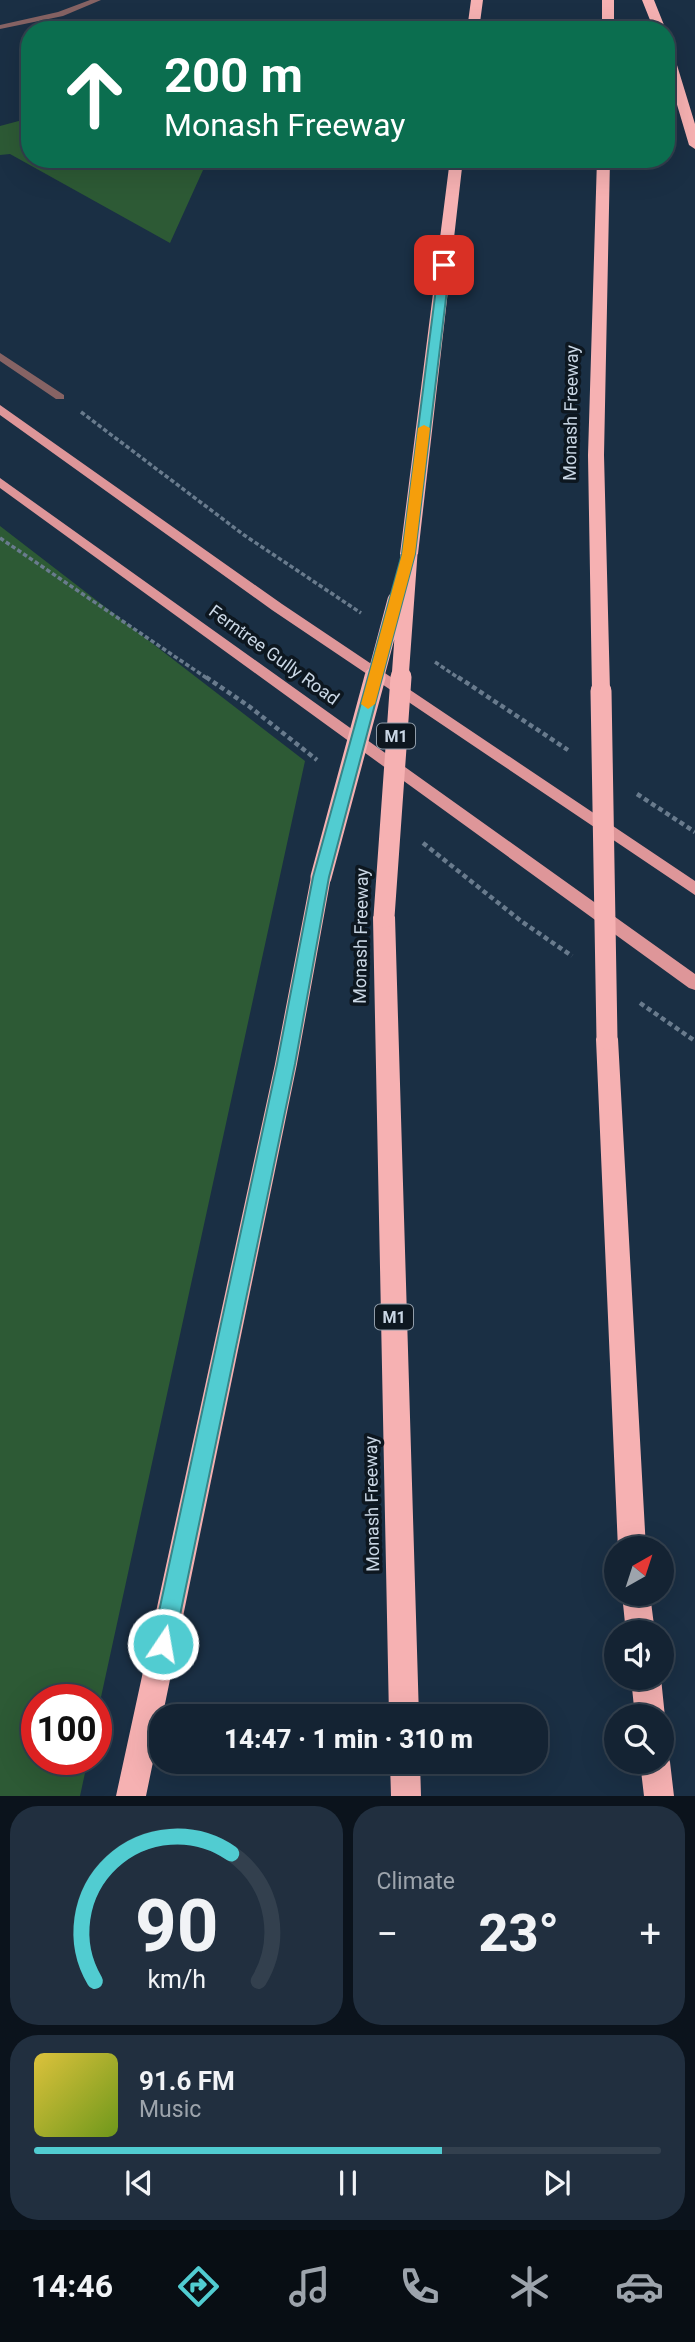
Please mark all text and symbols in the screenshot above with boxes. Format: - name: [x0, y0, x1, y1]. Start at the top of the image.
- text: 200 m: [164, 47, 303, 104]
- icon: ahead: [49, 49, 140, 140]
- text: Monash Freeway: [164, 106, 405, 144]
- pin: [414, 235, 474, 295]
- icon: arrive: [425, 246, 463, 284]
- street label: Monash Freeway: [559, 344, 582, 481]
- street label: Ferntree Gully Road: [205, 600, 344, 709]
- road number: M1: [377, 723, 415, 748]
- street label: Monash Freeway: [349, 867, 372, 1004]
- road number: M1: [375, 1304, 413, 1330]
- street label: Monash Freeway: [360, 1435, 383, 1572]
- north arrow: [604, 1536, 674, 1606]
- map controls: [604, 1536, 674, 1774]
- position arrow: [126, 1607, 200, 1681]
- button: sound: [604, 1620, 674, 1690]
- speed limit sign: 100: [21, 1684, 112, 1775]
- button: search: [604, 1704, 674, 1774]
- text: 14:47 · 1 min · 310 m: [224, 1724, 473, 1754]
- text: Climate: [377, 1868, 455, 1895]
- text: 90: [134, 1884, 218, 1970]
- text: 23°: [479, 1903, 559, 1964]
- text: −: [377, 1912, 398, 1956]
- text: +: [639, 1912, 661, 1956]
- text: km/h: [147, 1965, 206, 1994]
- text: 91.6 FM: [139, 2066, 235, 2096]
- text: Music: [139, 2096, 201, 2123]
- icon: previous: [120, 2164, 158, 2202]
- icon: pause: [329, 2164, 367, 2202]
- icon: next: [538, 2164, 576, 2202]
- icon: directions: [174, 2262, 223, 2311]
- icon: music: [285, 2262, 334, 2311]
- icon: phone: [395, 2262, 444, 2311]
- icon: climate: [505, 2262, 554, 2311]
- icon: car: [615, 2262, 664, 2311]
- text: 14:46: [31, 2267, 113, 2305]

